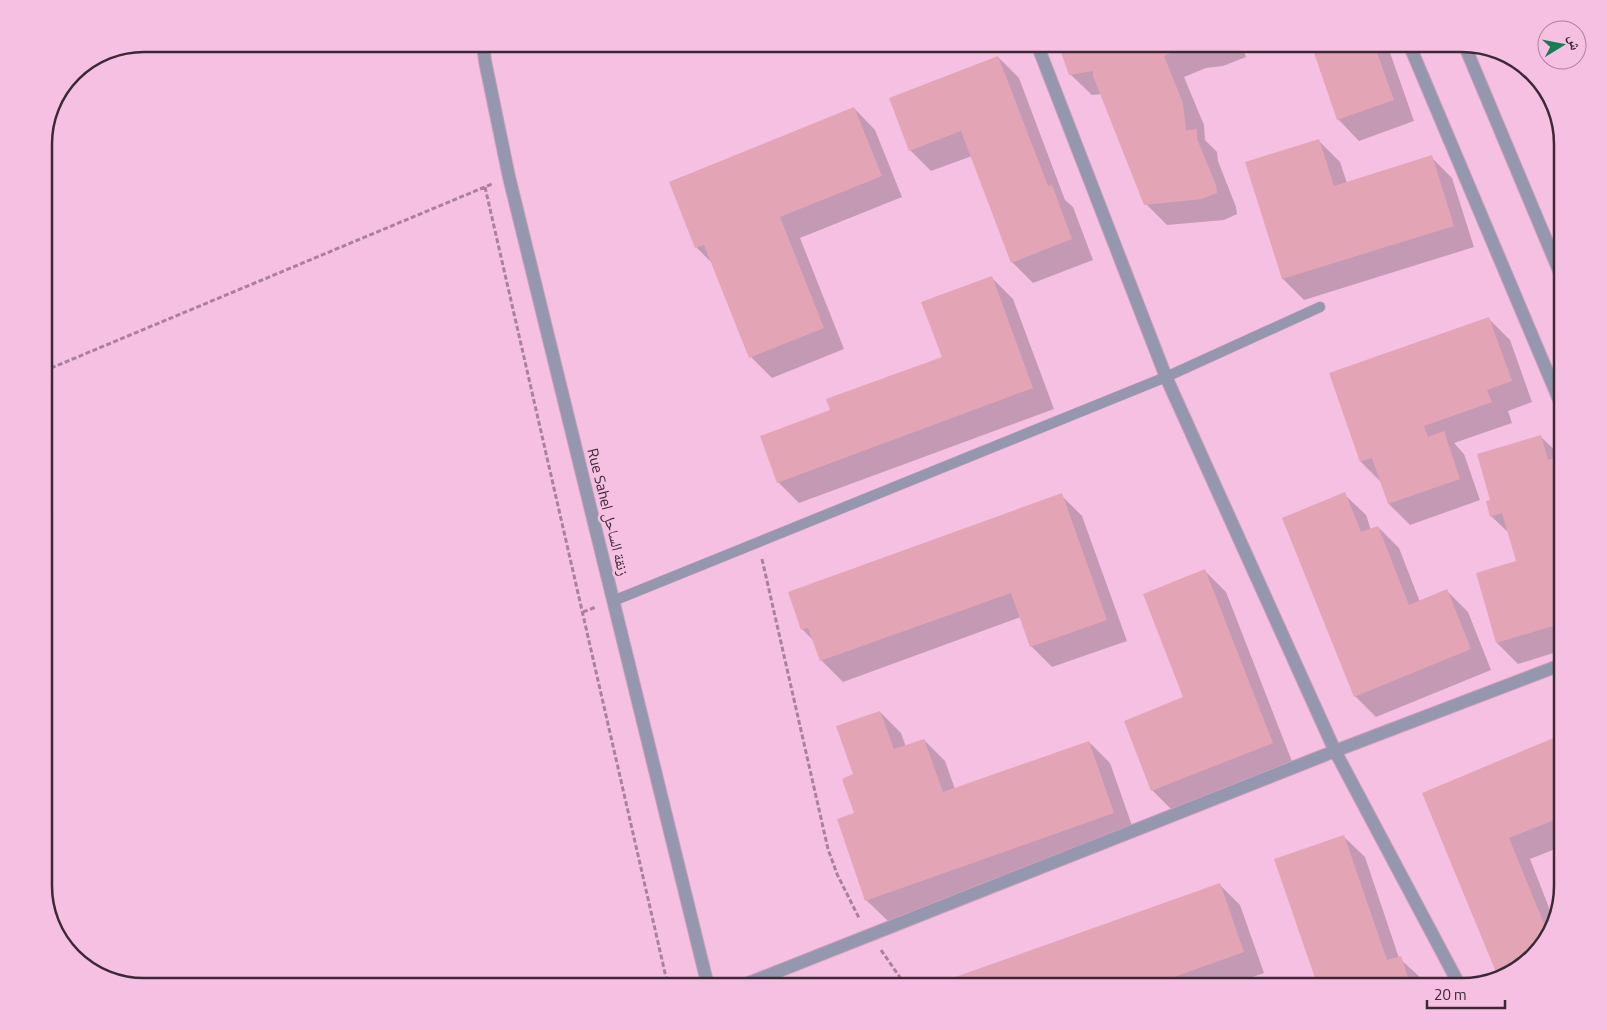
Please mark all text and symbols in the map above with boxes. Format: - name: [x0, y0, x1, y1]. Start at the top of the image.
- north arrow: [1537, 20, 1587, 70]
- text: ش: [1564, 34, 1587, 52]
- street label: Rue Sahel زنقة الساحل: [582, 446, 636, 578]
- scale bar: [1427, 978, 1504, 1010]
- text: 20 m: [1434, 983, 1467, 1006]

